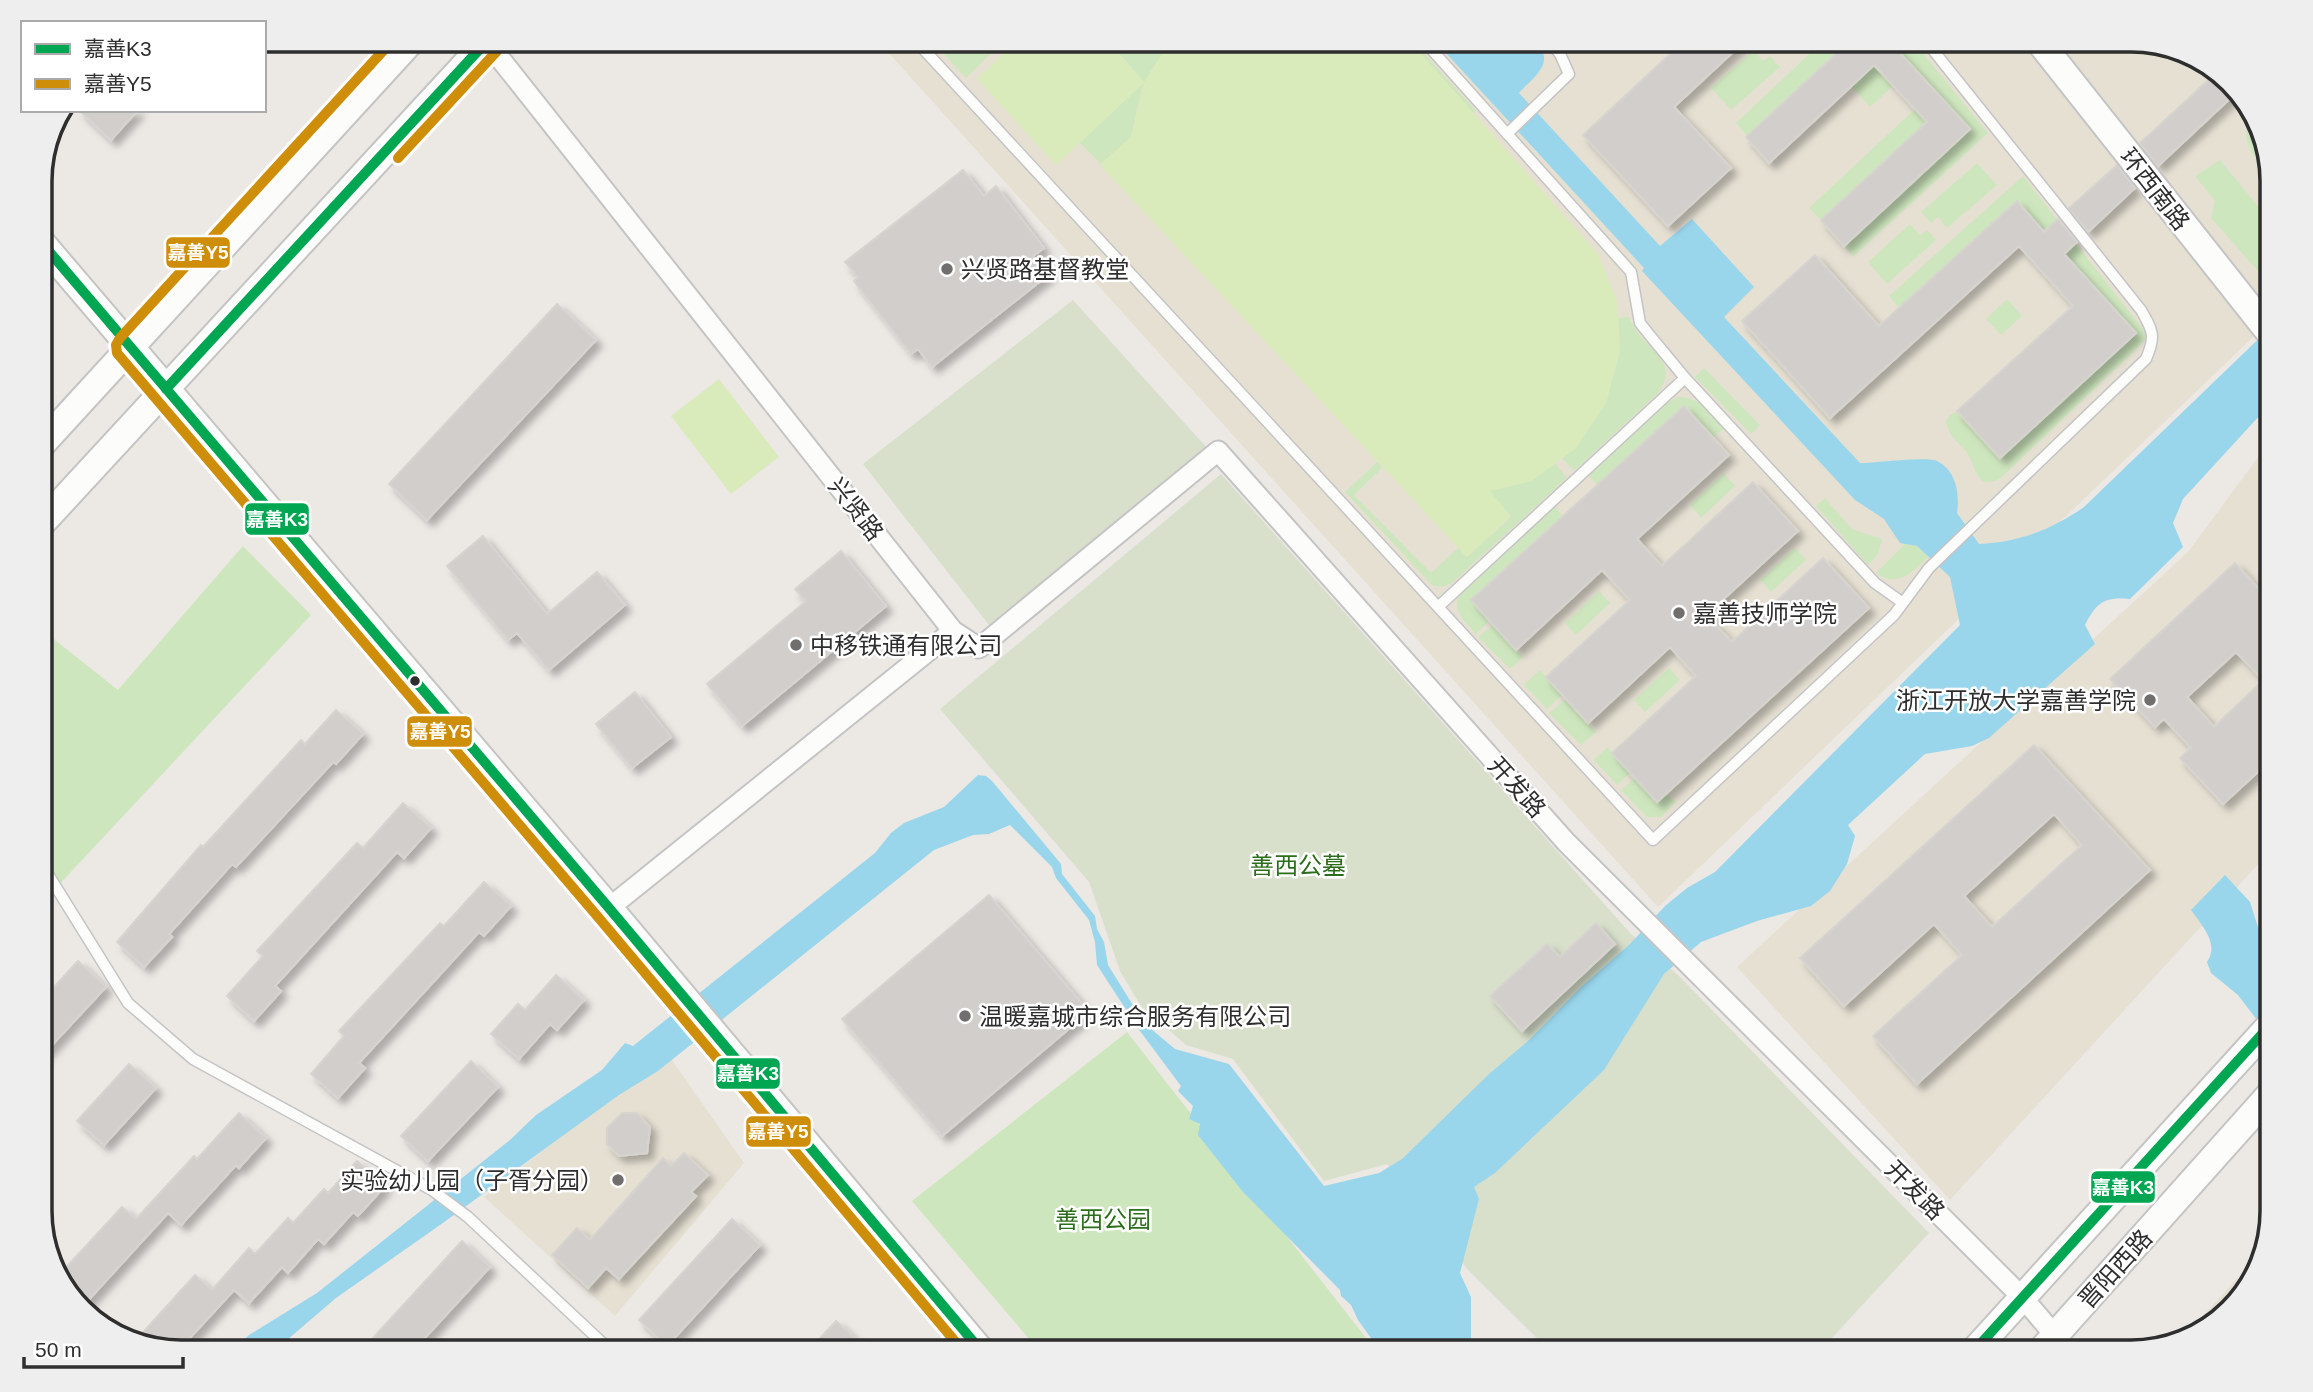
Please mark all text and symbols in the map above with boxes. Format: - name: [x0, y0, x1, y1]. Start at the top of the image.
- legend: [21, 21, 266, 112]
- text: 嘉善K3: [84, 37, 152, 60]
- text: 嘉善Y5: [84, 72, 152, 95]
- street label: 环西南路: [2115, 143, 2195, 235]
- line badge: 嘉善Y5: [165, 236, 231, 269]
- text: 嘉善Y5: [167, 242, 229, 263]
- place label: 兴贤路基督教堂: [961, 256, 1129, 283]
- marker: 兴贤路基督教堂: [939, 261, 955, 277]
- street label: 兴贤路: [823, 472, 889, 546]
- line badge: 嘉善K3: [244, 502, 310, 536]
- text: 嘉善K3: [246, 509, 308, 530]
- place label: 嘉善技师学院: [1693, 600, 1837, 627]
- marker: 嘉善技师学院: [1671, 605, 1687, 621]
- place label: 中移铁通有限公司: [810, 632, 1002, 659]
- marker: 中移铁通有限公司: [788, 637, 804, 653]
- unlabelled marker: [408, 674, 422, 688]
- place label: 浙江开放大学嘉善学院: [1896, 687, 2136, 714]
- marker: 浙江开放大学嘉善学院: [2142, 692, 2158, 708]
- line badge: 嘉善Y5: [406, 715, 473, 748]
- text: 嘉善Y5: [409, 721, 471, 742]
- street label: 开发路: [1483, 751, 1551, 823]
- park label: 善西公墓: [1250, 852, 1346, 879]
- place label: 温暖嘉城市综合服务有限公司: [979, 1003, 1291, 1030]
- marker: 温暖嘉城市综合服务有限公司: [957, 1008, 973, 1024]
- line badge: 嘉善K3: [715, 1057, 781, 1090]
- text: 嘉善K3: [717, 1063, 779, 1084]
- line badge: 嘉善Y5: [745, 1115, 812, 1148]
- text: 嘉善Y5: [747, 1121, 809, 1142]
- street label: 开发路: [1880, 1155, 1950, 1225]
- place label: 实验幼儿园（子胥分园）: [340, 1167, 604, 1194]
- line badge: 嘉善K3: [2090, 1170, 2156, 1204]
- marker: 实验幼儿园（子胥分园）: [610, 1172, 626, 1188]
- text: 嘉善K3: [2092, 1177, 2154, 1198]
- park label: 善西公园: [1055, 1206, 1151, 1233]
- street label: 晋阳西路: [2073, 1224, 2157, 1314]
- scale bar: [24, 1326, 184, 1370]
- text: 50 m: [35, 1338, 82, 1361]

